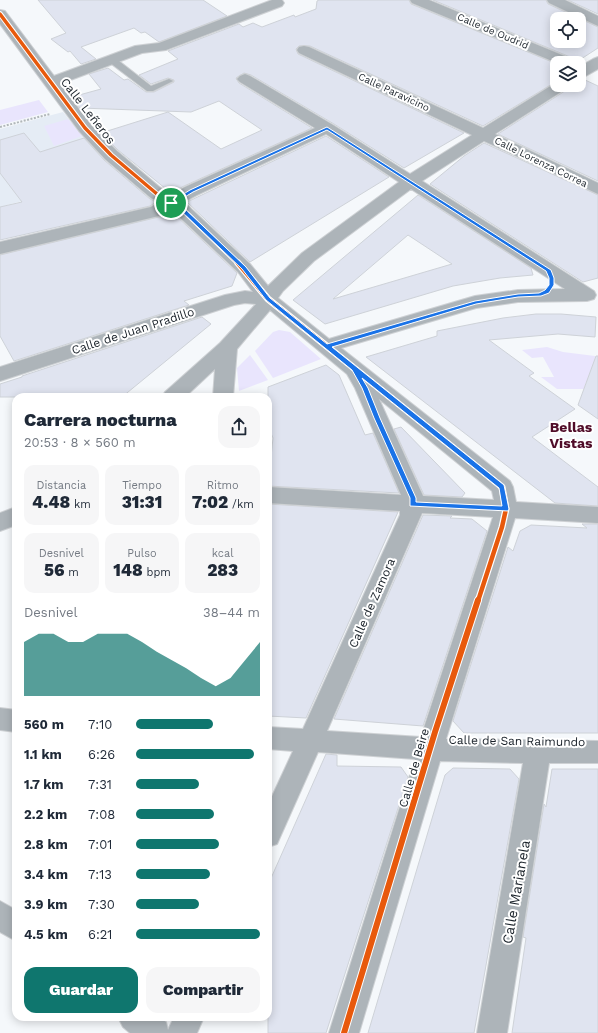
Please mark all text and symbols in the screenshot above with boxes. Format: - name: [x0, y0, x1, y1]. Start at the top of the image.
- street label: Calle de Oudrid: [456, 11, 530, 51]
- map controls: [550, 12, 586, 92]
- button: locate: [550, 12, 586, 48]
- button: layers: [550, 56, 586, 92]
- street label: Calle Paravicino: [357, 71, 431, 113]
- street label: Calle Leñeros: [58, 75, 118, 147]
- street label: Calle Lorenza Correa: [493, 135, 590, 189]
- pin: [154, 186, 188, 220]
- icon: arrive: [160, 192, 182, 214]
- street label: Calle de Juan Pradillo: [70, 305, 196, 357]
- button: share: [218, 406, 260, 448]
- text: Carrera nocturna: [24, 409, 177, 430]
- district label: Bellas Vistas: [550, 419, 593, 451]
- text: 20:53 · 8 × 560 m: [24, 435, 136, 450]
- text: Distancia: [37, 479, 86, 492]
- text: Tiempo: [122, 479, 162, 492]
- text: Ritmo: [207, 479, 239, 492]
- text: 4.48: [32, 492, 70, 512]
- text: 31:31: [122, 492, 162, 512]
- text: 7:02: [192, 492, 228, 512]
- text: km: [70, 498, 91, 511]
- text: /km: [228, 498, 254, 511]
- text: Desnivel: [39, 547, 84, 560]
- text: Pulso: [127, 547, 157, 560]
- text: kcal: [212, 547, 234, 560]
- street label: Calle de Zamora: [346, 556, 398, 650]
- text: 56: [44, 560, 64, 580]
- text: 148: [113, 560, 143, 580]
- text: 283: [207, 560, 238, 580]
- text: m: [64, 566, 79, 579]
- text: bpm: [143, 566, 171, 579]
- text: Desnivel: [24, 605, 77, 620]
- text: 38–44 m: [203, 605, 260, 620]
- text: 560 m: [24, 717, 64, 732]
- text: 7:10: [88, 717, 112, 732]
- street label: Calle de Beire: [396, 727, 432, 809]
- street label: Calle de San Raimundo: [449, 733, 585, 749]
- text: 1.1 km: [24, 747, 62, 762]
- text: 6:26: [88, 747, 115, 762]
- text: 1.7 km: [24, 777, 64, 792]
- text: 7:31: [88, 777, 112, 792]
- text: 2.2 km: [24, 807, 67, 822]
- text: 7:08: [88, 807, 115, 822]
- text: 2.8 km: [24, 837, 68, 852]
- text: 7:01: [88, 837, 112, 852]
- street label: Calle Marianela: [499, 839, 533, 945]
- text: 3.4 km: [24, 867, 68, 882]
- text: 7:13: [88, 867, 112, 882]
- text: 3.9 km: [24, 897, 68, 912]
- text: 7:30: [88, 897, 115, 912]
- text: 4.5 km: [24, 927, 68, 942]
- text: 6:21: [88, 927, 112, 942]
- button: Guardar: [24, 967, 138, 1013]
- button: Compartir: [146, 967, 260, 1013]

